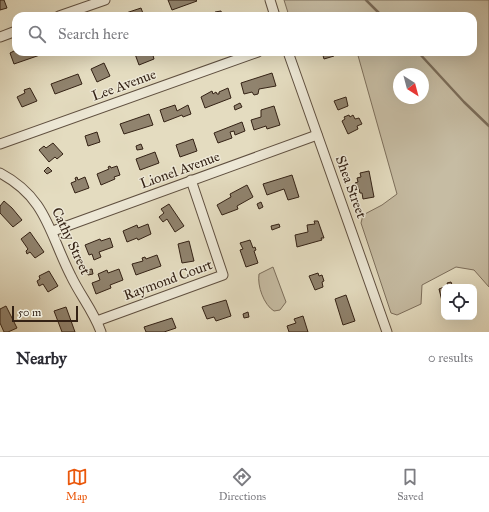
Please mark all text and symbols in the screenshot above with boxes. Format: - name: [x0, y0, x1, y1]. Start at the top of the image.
- search box: [12, 12, 477, 56]
- icon: search: [26, 23, 48, 45]
- text: Search here: [58, 25, 129, 43]
- street label: Lee Avenue: [90, 65, 159, 104]
- north arrow: [393, 68, 429, 104]
- street label: Lionel Avenue: [138, 148, 222, 192]
- street label: Shea Street: [332, 153, 370, 221]
- street label: Cathy Street: [48, 205, 94, 277]
- street label: Raymond Court: [121, 256, 215, 304]
- map controls: [441, 284, 477, 320]
- button: locate: [441, 284, 477, 320]
- scale bar: [12, 304, 78, 323]
- text: 50 m: [18, 306, 41, 319]
- text: Nearby: [16, 348, 67, 369]
- text: 0 results: [428, 350, 473, 366]
- tab: Map: [66, 466, 88, 503]
- tab: Directions: [219, 466, 266, 503]
- tab: Saved: [397, 466, 423, 503]

